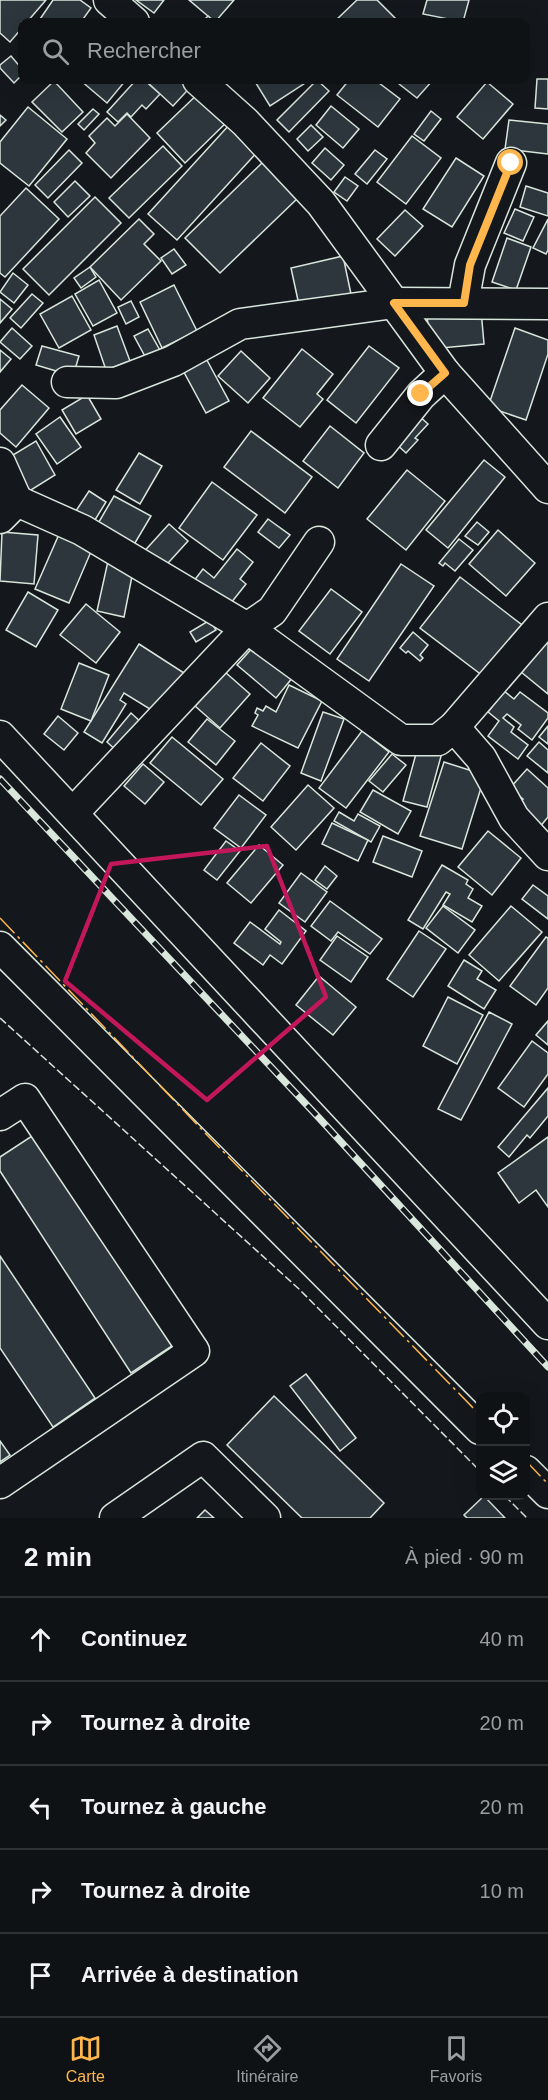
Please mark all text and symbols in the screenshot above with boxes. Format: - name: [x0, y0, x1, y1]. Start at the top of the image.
- search box: [18, 18, 530, 84]
- icon: search: [39, 35, 72, 68]
- text: Rechercher: [87, 38, 201, 63]
- route start: [497, 149, 523, 175]
- route end: [407, 380, 433, 406]
- map controls: [476, 1392, 530, 1500]
- button: locate: [476, 1392, 530, 1446]
- button: layers: [476, 1446, 530, 1500]
- text: 2 min: [24, 1542, 92, 1572]
- text: À pied · 90 m: [405, 1546, 524, 1568]
- icon: ahead: [24, 1623, 57, 1656]
- text: Continuez: [81, 1626, 187, 1651]
- text: 40 m: [480, 1628, 524, 1650]
- icon: right: [24, 1707, 57, 1740]
- text: Tournez à droite: [81, 1710, 251, 1735]
- text: 20 m: [480, 1712, 524, 1734]
- icon: left: [24, 1791, 57, 1824]
- text: Tournez à gauche: [81, 1794, 266, 1819]
- text: 20 m: [480, 1796, 524, 1818]
- icon: right: [24, 1875, 57, 1908]
- text: Tournez à droite: [81, 1878, 251, 1903]
- text: 10 m: [480, 1880, 524, 1902]
- icon: arrive: [24, 1959, 57, 1992]
- text: Arrivée à destination: [81, 1962, 299, 1987]
- tab: Carte: [66, 2032, 105, 2086]
- tab: Itinéraire: [236, 2032, 298, 2086]
- tab: Favoris: [430, 2032, 482, 2086]

